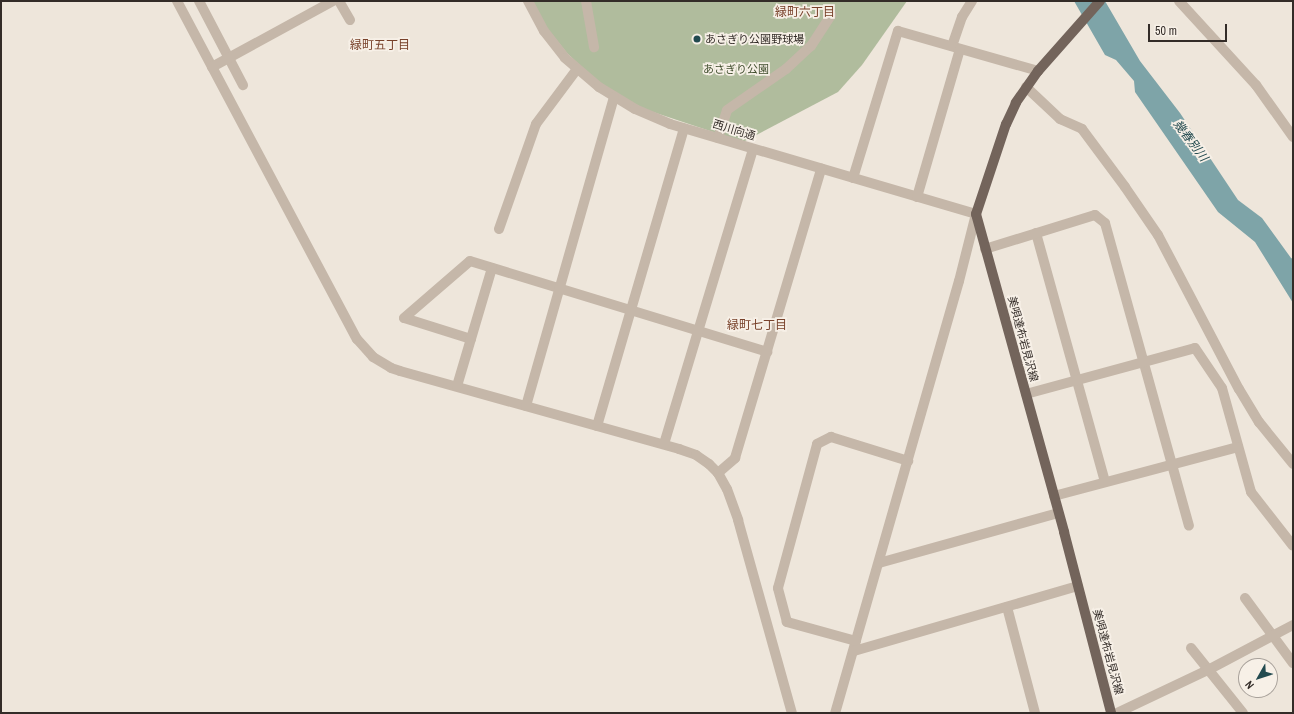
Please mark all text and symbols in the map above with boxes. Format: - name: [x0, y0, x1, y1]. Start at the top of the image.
- district label: 緑町六丁目: [775, 6, 835, 20]
- scale bar: [1150, 16, 1229, 42]
- text: 50 m: [1155, 23, 1177, 39]
- place label: あさぎり公園野球場: [705, 32, 804, 46]
- marker: あさぎり公園野球場: [692, 34, 702, 44]
- district label: 緑町五丁目: [350, 39, 410, 53]
- park label: あさぎり公園: [703, 62, 769, 76]
- street label: 西川向通: [711, 117, 757, 143]
- water label: 幾春別川: [1170, 117, 1210, 165]
- street label: 美唄達布岩見沢線: [1005, 295, 1041, 383]
- district label: 緑町七丁目: [727, 319, 787, 333]
- street label: 美唄達布岩見沢線: [1090, 608, 1126, 696]
- north arrow: [1238, 658, 1278, 698]
- text: N: [1242, 678, 1257, 692]

